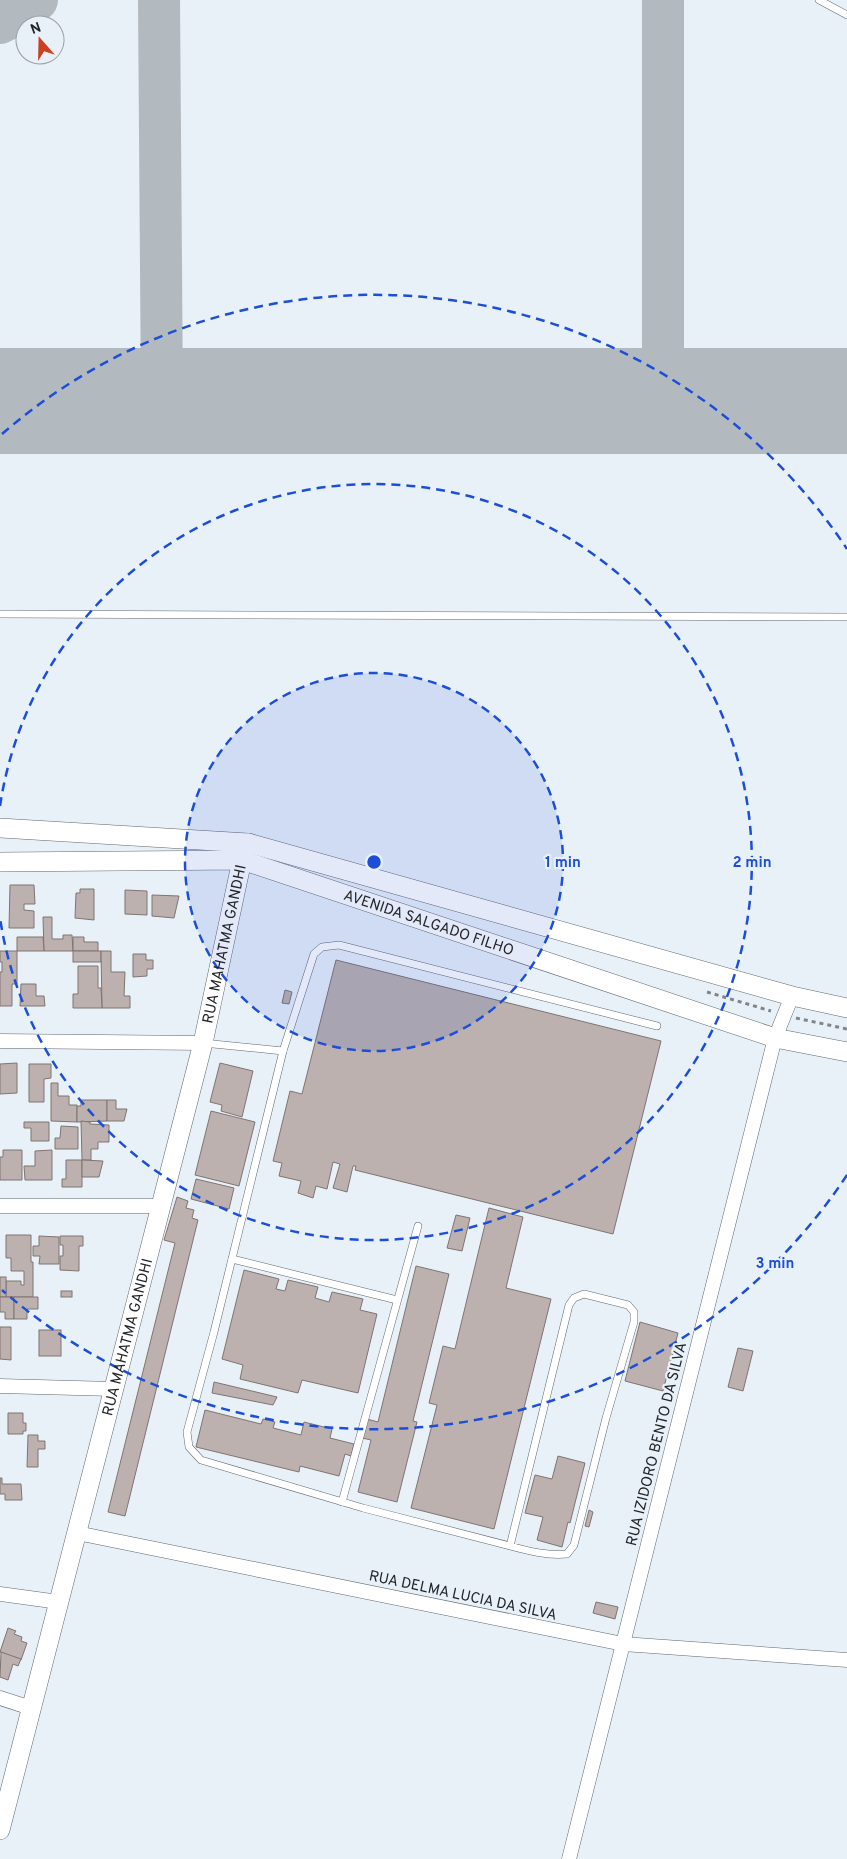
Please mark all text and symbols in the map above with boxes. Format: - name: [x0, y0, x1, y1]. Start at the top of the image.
- north arrow: [15, 15, 65, 65]
- text: N: [28, 19, 44, 39]
- centre of rings: [365, 853, 383, 871]
- text: 1 min: [545, 854, 581, 873]
- text: 2 min: [732, 854, 772, 873]
- street label: RUA MAHATMA GANDHI: [199, 863, 252, 1025]
- street label: AVENIDA SALGADO FILHO: [341, 887, 516, 961]
- text: 3 min: [755, 1255, 795, 1274]
- street label: RUA MAHATMA GANDHI: [99, 1257, 158, 1418]
- street label: RUA IZIDORO BENTO DA SILVA: [623, 1341, 692, 1548]
- street label: RUA DELMA LUCIA DA SILVA: [367, 1567, 558, 1626]

